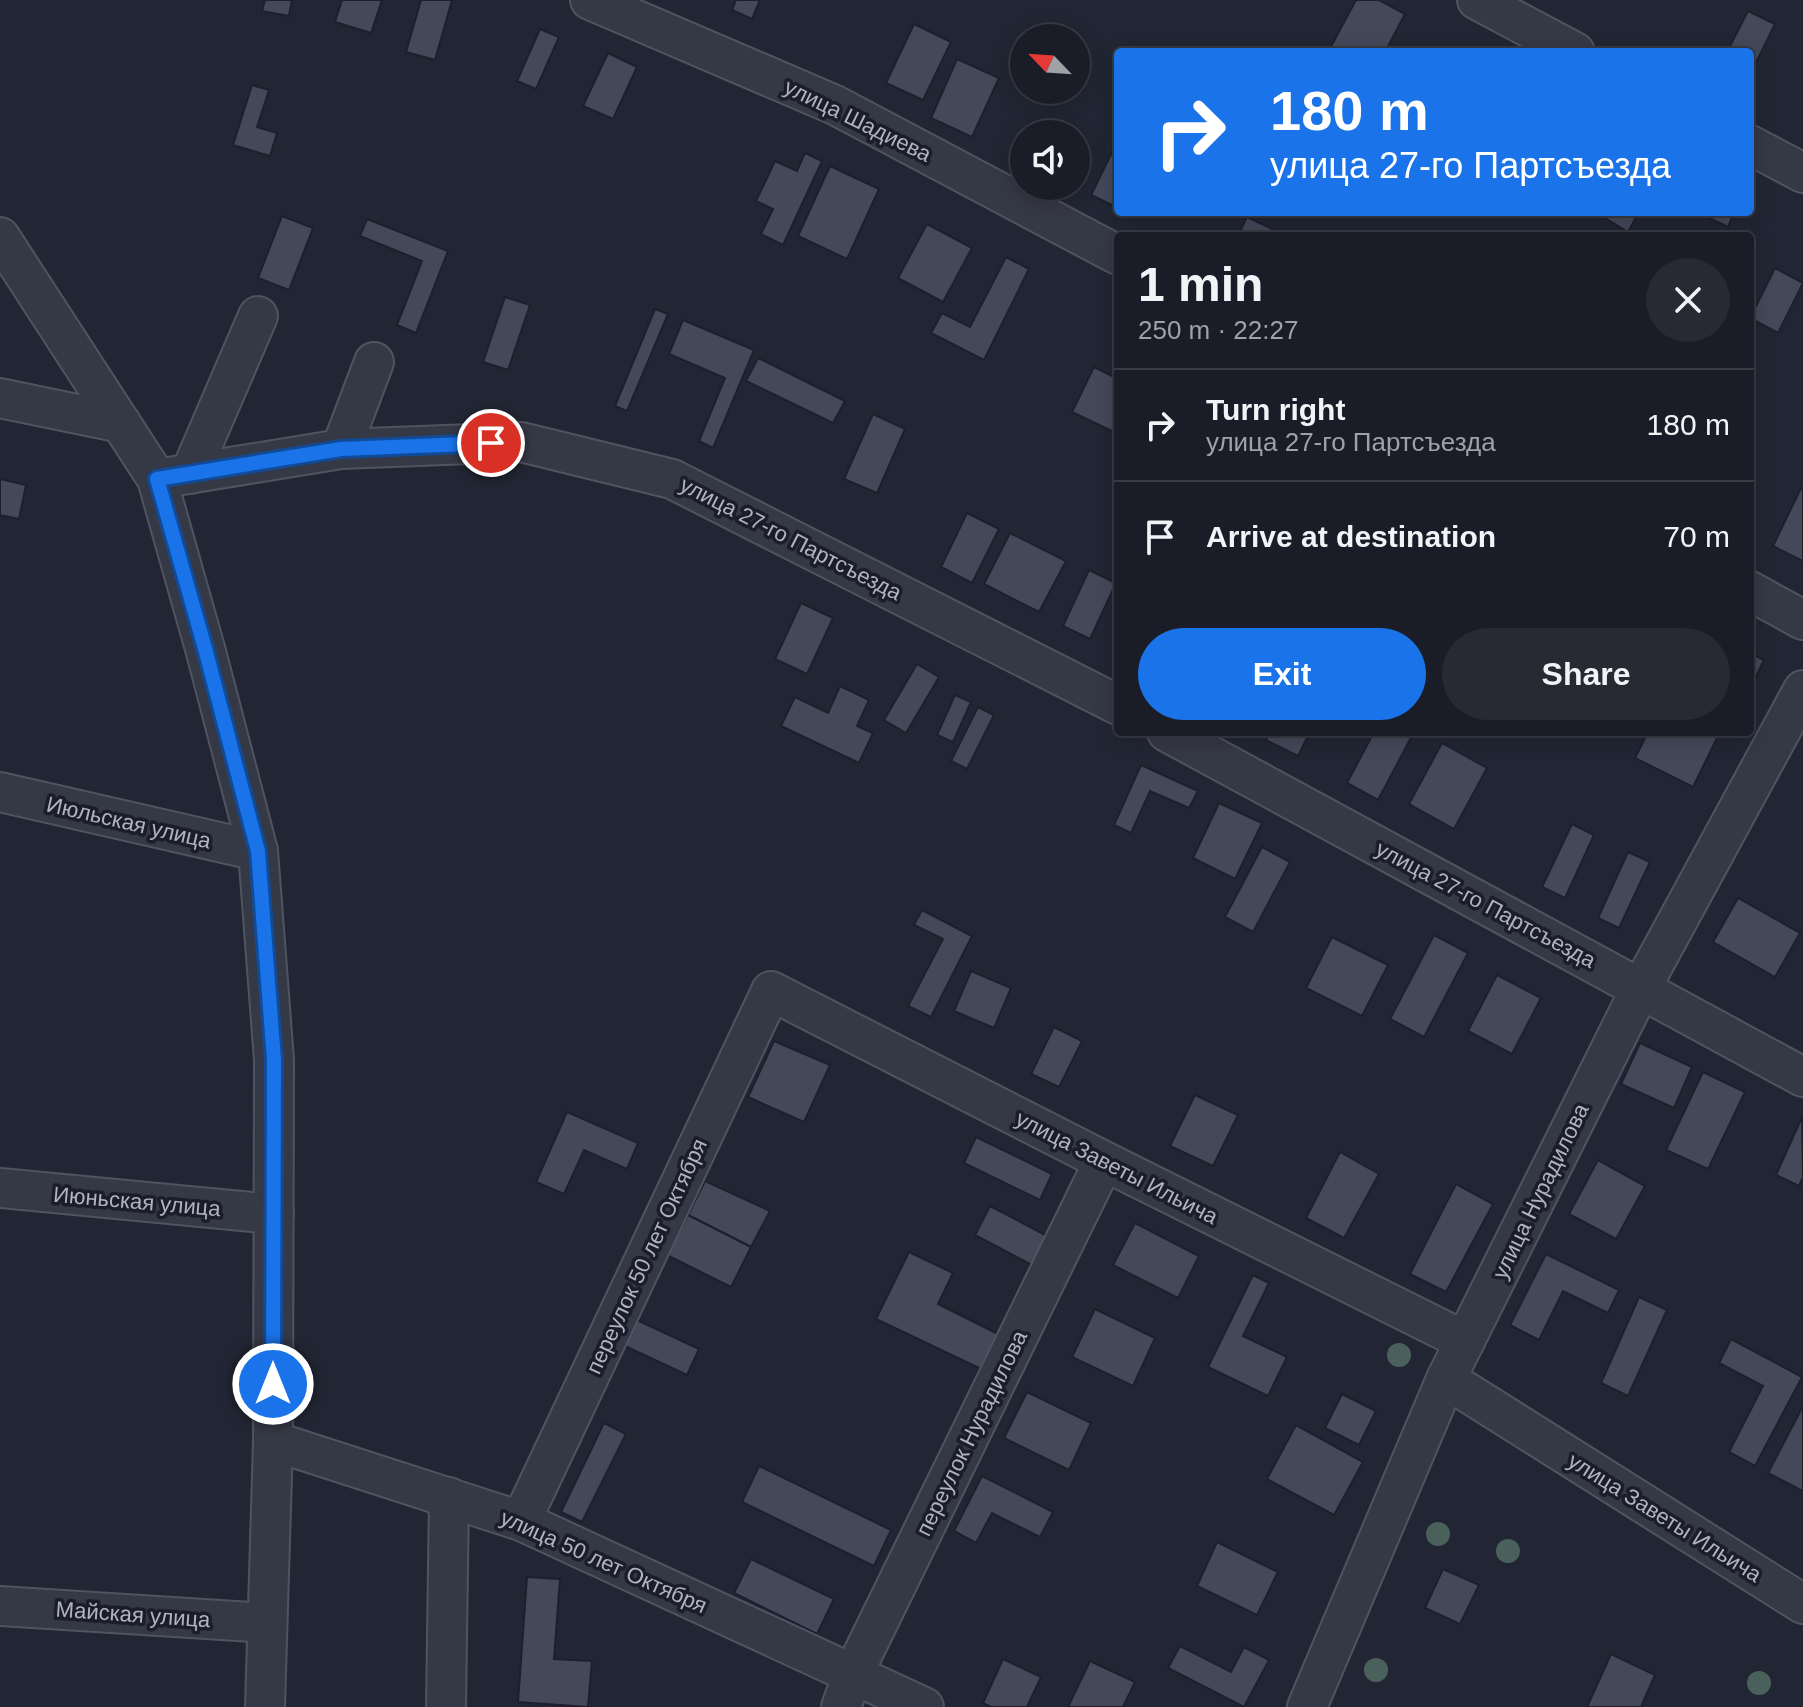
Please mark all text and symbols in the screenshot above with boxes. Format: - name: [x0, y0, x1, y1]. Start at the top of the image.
- north arrow: [1010, 24, 1090, 104]
- map controls: [1010, 24, 1090, 200]
- street label: улица Шадиева: [780, 74, 936, 167]
- text: 180 m: [1270, 79, 1429, 142]
- icon: right: [1138, 80, 1242, 184]
- button: sound: [1010, 120, 1090, 200]
- text: улица 27-го Партсъезда: [1270, 145, 1671, 186]
- text: 1 min: [1138, 258, 1263, 311]
- button: close: [1646, 258, 1730, 342]
- text: 250 m · 22:27: [1138, 315, 1298, 345]
- text: Turn right: [1206, 393, 1345, 426]
- icon: right: [1138, 403, 1182, 447]
- text: 180 m: [1647, 408, 1730, 441]
- pin: [457, 409, 525, 477]
- icon: arrive: [469, 421, 513, 465]
- text: улица 27-го Партсъезда: [1206, 427, 1496, 457]
- street label: улица 27-го Партсъезда: [676, 472, 906, 606]
- icon: arrive: [1138, 515, 1182, 559]
- text: Arrive at destination: [1206, 520, 1496, 553]
- text: 70 m: [1663, 520, 1730, 553]
- button: Exit: [1138, 628, 1426, 720]
- button: Share: [1442, 628, 1730, 720]
- street label: Июльская улица: [44, 791, 214, 854]
- street label: улица 27-го Партсъезда: [1372, 836, 1601, 973]
- street label: улица Нурадилова: [1487, 1099, 1594, 1283]
- street label: улица Заветы Ильича: [1012, 1106, 1223, 1230]
- street label: переулок 50 лет Октября: [581, 1135, 712, 1378]
- street label: Июньская улица: [52, 1182, 222, 1221]
- street label: переулок Нурадилова: [911, 1326, 1032, 1540]
- position arrow: [231, 1342, 315, 1426]
- street label: улица Заветы Ильича: [1563, 1448, 1767, 1588]
- street label: улица 50 лет Октября: [497, 1505, 711, 1618]
- street label: Майская улица: [55, 1597, 212, 1632]

